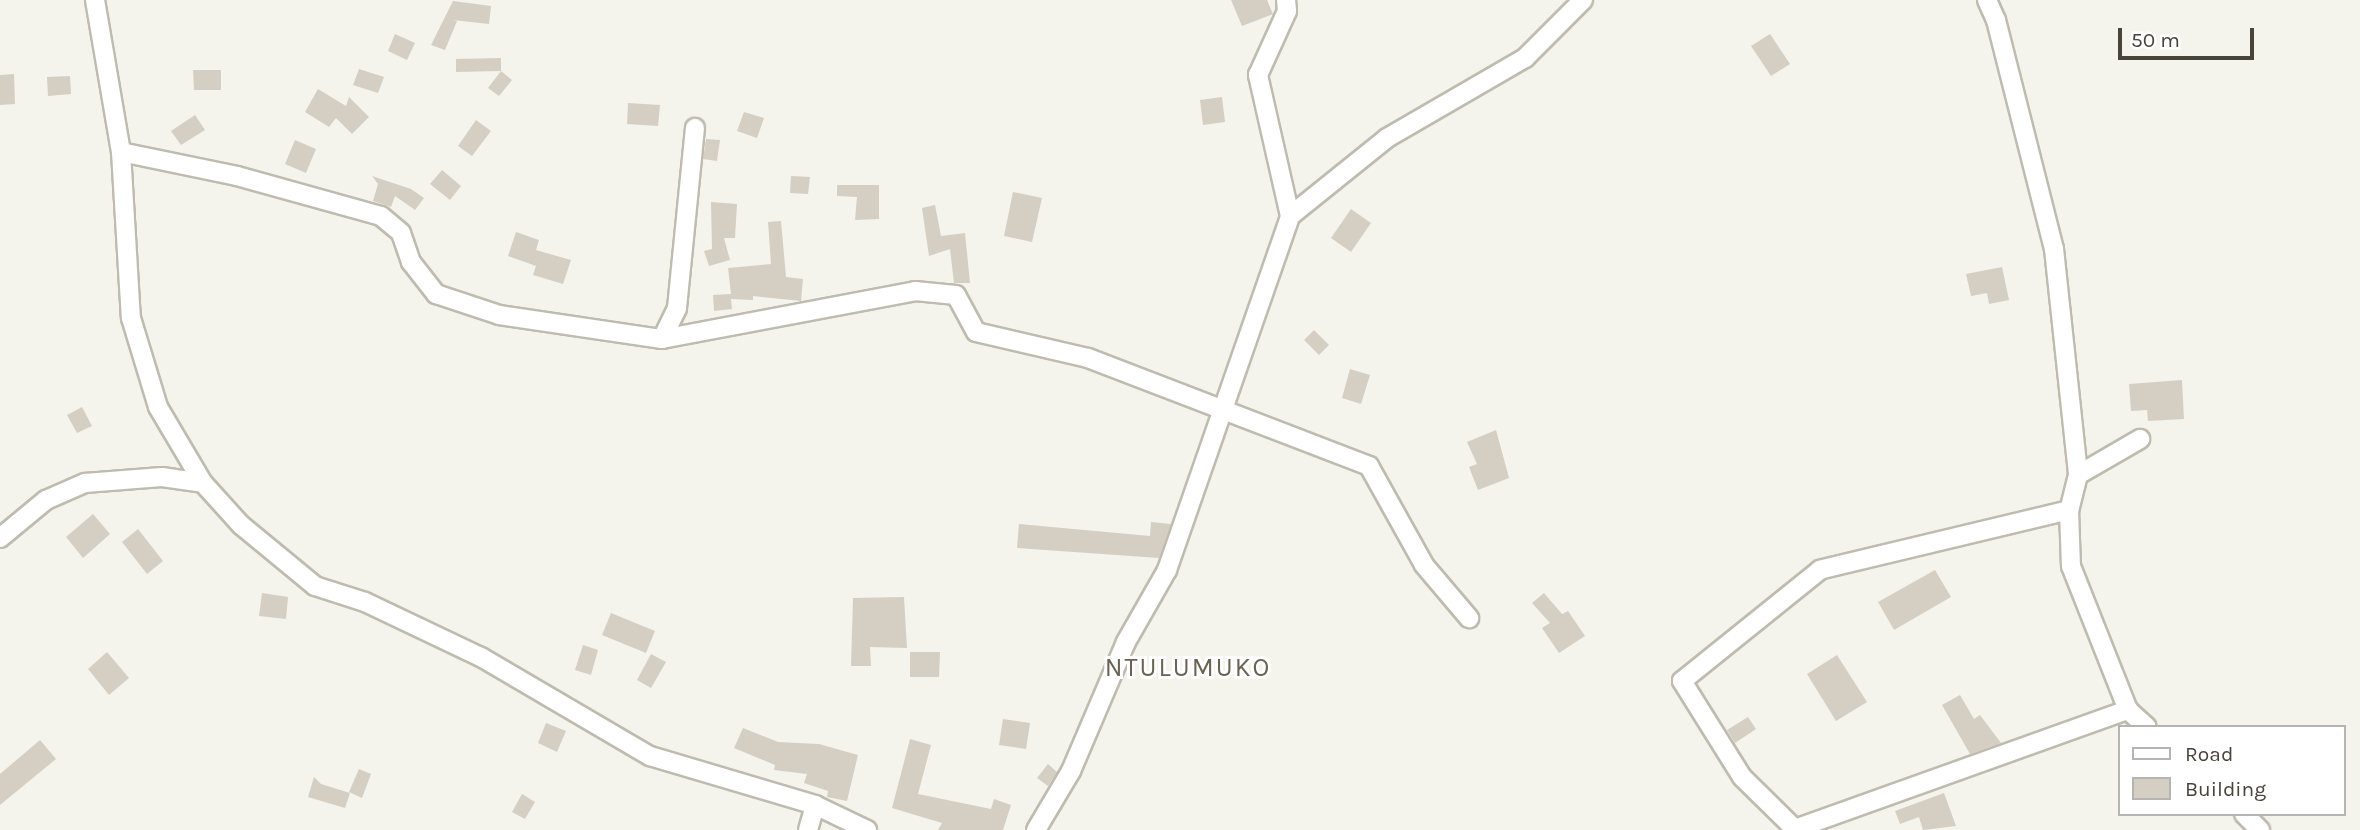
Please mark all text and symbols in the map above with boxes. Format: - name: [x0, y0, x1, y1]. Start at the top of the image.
- scale bar: [2122, 14, 2258, 58]
- text: 50 m: [2131, 28, 2180, 52]
- district label: NTULUMUKO: [1106, 652, 1270, 684]
- legend: [2118, 725, 2346, 816]
- text: Road: [2185, 742, 2233, 766]
- text: Building: [2185, 777, 2266, 801]

